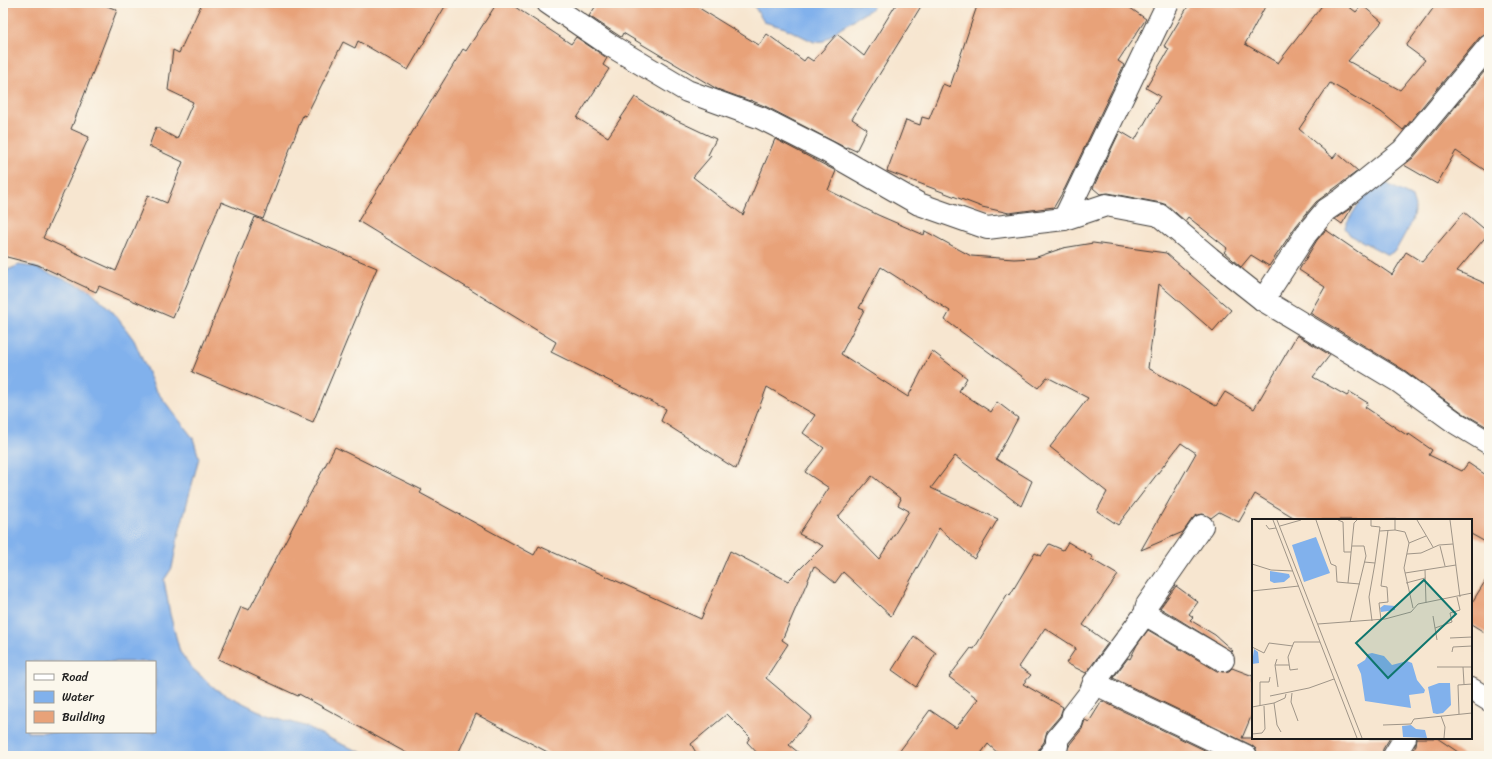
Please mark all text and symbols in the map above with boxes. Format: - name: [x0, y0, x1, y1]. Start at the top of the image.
- inset map: [1252, 519, 1472, 739]
- legend: [26, 661, 156, 733]
- text: Road: [62, 666, 89, 688]
- text: Water: [62, 686, 95, 708]
- text: Building: [62, 706, 105, 728]

